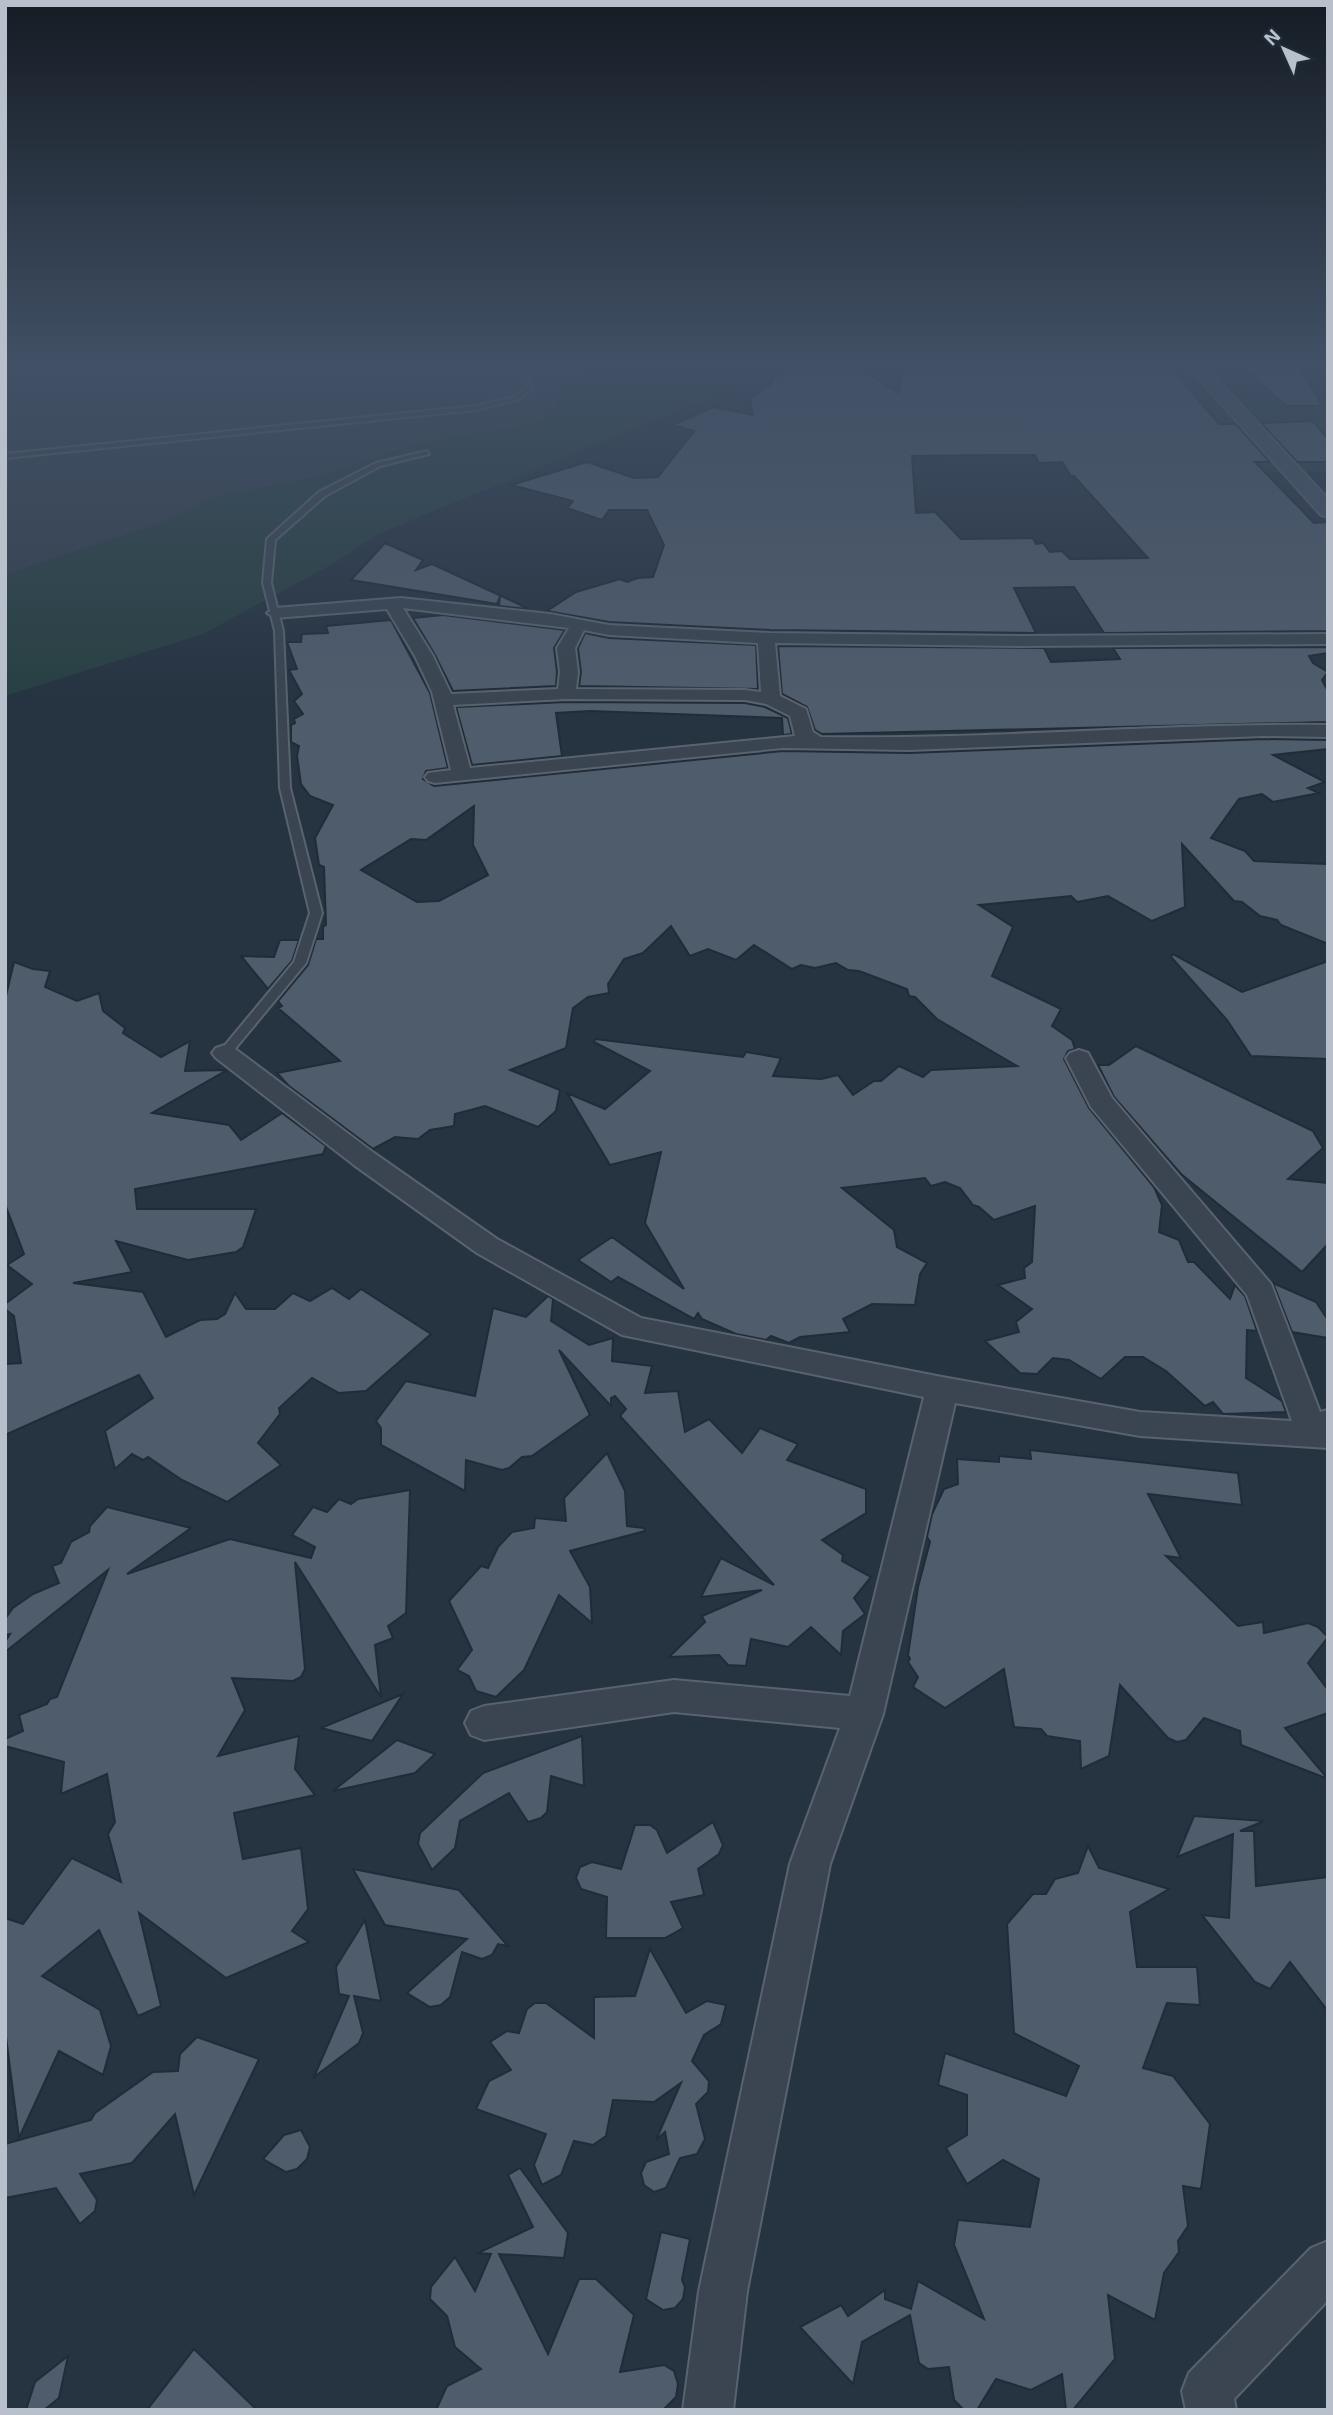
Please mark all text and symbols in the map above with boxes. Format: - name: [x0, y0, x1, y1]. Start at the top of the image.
- north arrow: [1249, 14, 1319, 84]
- text: N: [1259, 24, 1285, 50]

